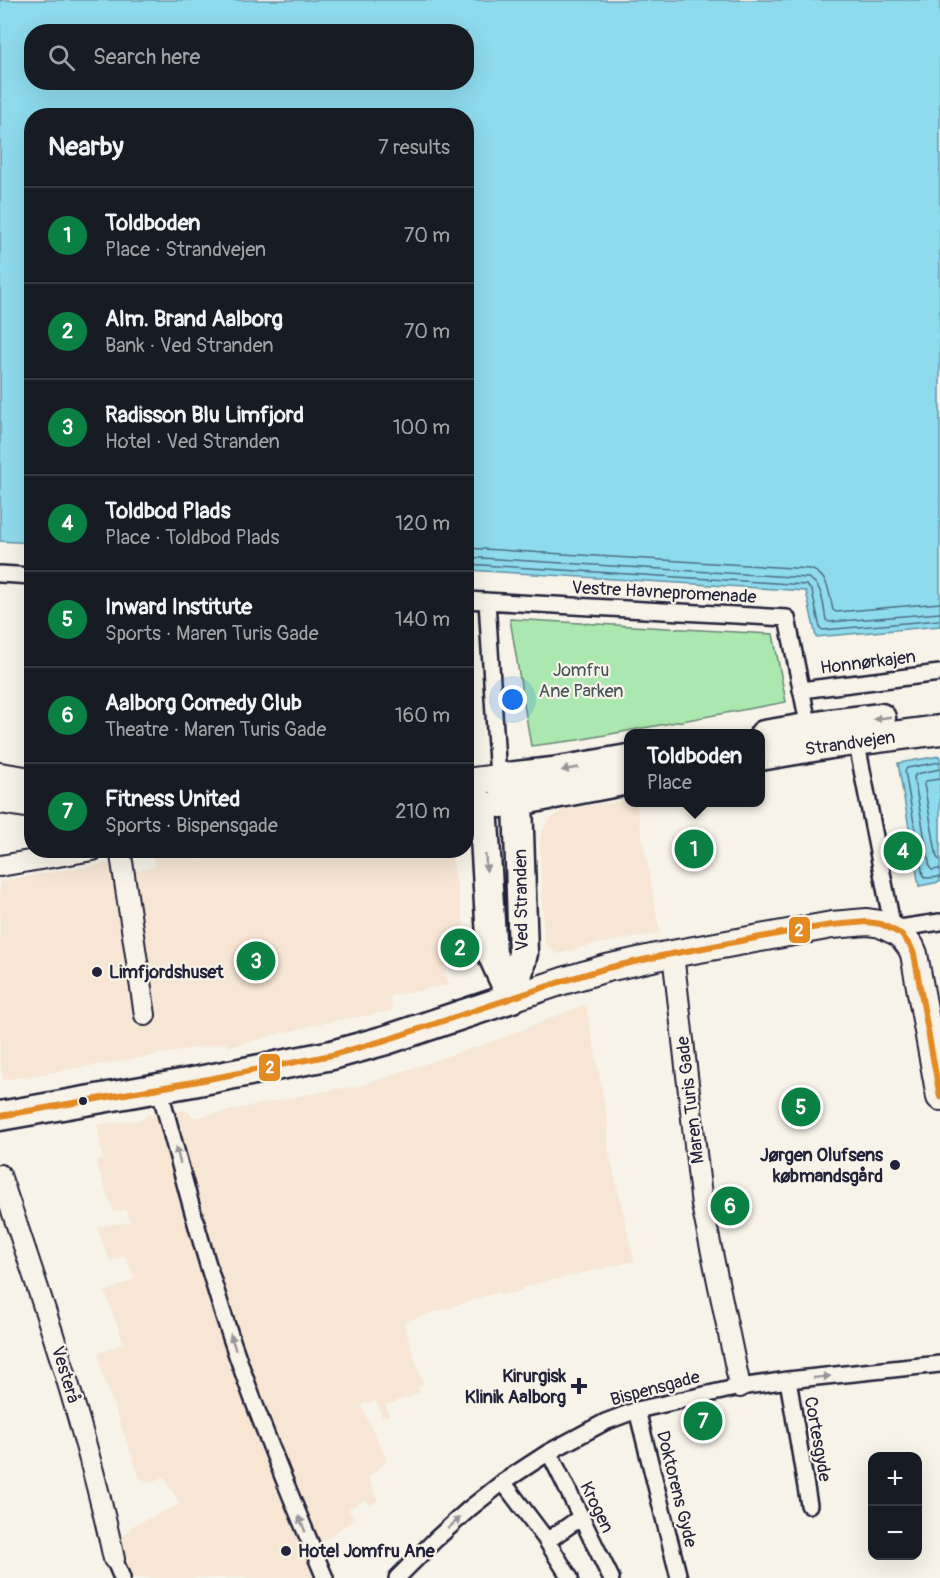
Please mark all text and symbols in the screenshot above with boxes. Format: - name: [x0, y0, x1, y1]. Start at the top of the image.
- search box: [24, 24, 474, 90]
- icon: search: [45, 41, 78, 74]
- text: Search here: [93, 43, 200, 71]
- text: Nearby: [48, 131, 124, 163]
- text: 7 results: [378, 135, 450, 160]
- text: Toldboden: [105, 209, 201, 237]
- text: 1: [64, 223, 71, 248]
- text: 70 m: [404, 223, 450, 248]
- text: Place · Strandvejen: [105, 237, 266, 262]
- text: Alm. Brand Aalborg: [105, 305, 283, 333]
- text: 2: [62, 319, 73, 344]
- text: 70 m: [404, 319, 450, 344]
- text: Bank · Ved Stranden: [105, 333, 273, 358]
- text: Radisson Blu Limfjord: [105, 401, 304, 429]
- text: 3: [62, 415, 73, 440]
- text: 100 m: [393, 415, 450, 440]
- text: Hotel · Ved Stranden: [105, 429, 280, 454]
- text: Toldbod Plads: [105, 497, 230, 525]
- text: 4: [62, 511, 73, 536]
- text: 120 m: [395, 511, 450, 536]
- text: Place · Toldbod Plads: [105, 525, 279, 550]
- street label: Vestre Havnepromenade: [571, 576, 757, 609]
- text: Inward Institute: [105, 593, 252, 621]
- text: 5: [62, 607, 73, 632]
- text: 140 m: [395, 607, 450, 632]
- text: Sports · Maren Turis Gade: [105, 621, 319, 646]
- street label: Honnørkajen: [819, 645, 917, 680]
- park label: Jomfru Ane Parken: [539, 659, 623, 703]
- your location: [498, 685, 527, 714]
- text: Aalborg Comedy Club: [105, 689, 302, 717]
- text: 6: [62, 703, 73, 728]
- text: 160 m: [395, 703, 450, 728]
- one-way arrow: [872, 713, 891, 722]
- text: Theatre · Maren Turis Gade: [105, 717, 326, 742]
- street label: Strandvejen: [803, 726, 897, 761]
- popup: [624, 729, 765, 807]
- text: Toldboden: [647, 742, 742, 770]
- one-way arrow: [561, 765, 580, 774]
- text: Place: [647, 770, 692, 795]
- text: Fitness United: [105, 785, 240, 813]
- text: 7: [62, 799, 73, 824]
- text: 210 m: [395, 799, 450, 824]
- text: Sports · Bispensgade: [105, 813, 278, 838]
- pin: 1: [674, 826, 714, 872]
- pin: 4: [884, 828, 922, 874]
- street label: Ved Stranden: [509, 849, 534, 951]
- one-way arrow: [481, 853, 491, 872]
- line badge: 2: [788, 916, 811, 944]
- text: 2: [795, 921, 804, 941]
- pin: 2: [440, 926, 480, 970]
- pin: 3: [236, 938, 276, 984]
- place label: Limfjordshuset: [109, 961, 224, 984]
- marker: Limfjordshuset: [90, 965, 104, 979]
- street label: Maren Turis Gade: [671, 1035, 710, 1165]
- line badge: 2: [258, 1053, 281, 1082]
- text: 2: [266, 1058, 275, 1078]
- pin: 5: [782, 1084, 820, 1130]
- unlabelled marker: [77, 1095, 89, 1107]
- place label: Jørgen Olufsens købmandsgård: [760, 1144, 884, 1188]
- one-way arrow: [173, 1146, 182, 1164]
- marker: Jørgen Olufsens købmandsgård: [888, 1158, 902, 1172]
- pin: 6: [710, 1184, 750, 1228]
- one-way arrow: [228, 1333, 237, 1351]
- street label: Vesterå: [46, 1343, 85, 1407]
- place label: Kirurgisk Klinik Aalborg: [465, 1365, 566, 1409]
- street label: Bispensgade: [608, 1365, 702, 1411]
- one-way arrow: [813, 1372, 832, 1382]
- marker: Kirurgisk Klinik Aalborg: [570, 1377, 588, 1395]
- street label: Cortesgyde: [799, 1395, 836, 1484]
- pin: 7: [684, 1398, 722, 1444]
- street label: Doktorens Gyde: [651, 1428, 702, 1550]
- map controls: [868, 1452, 922, 1560]
- button: +: [868, 1452, 922, 1506]
- street label: Krogen: [574, 1478, 619, 1537]
- button: −: [868, 1506, 922, 1560]
- one-way arrow: [297, 1515, 307, 1533]
- one-way arrow: [446, 1517, 461, 1530]
- place label: Hotel Jomfru Ane: [298, 1540, 436, 1563]
- marker: Hotel Jomfru Ane: [279, 1544, 293, 1558]

